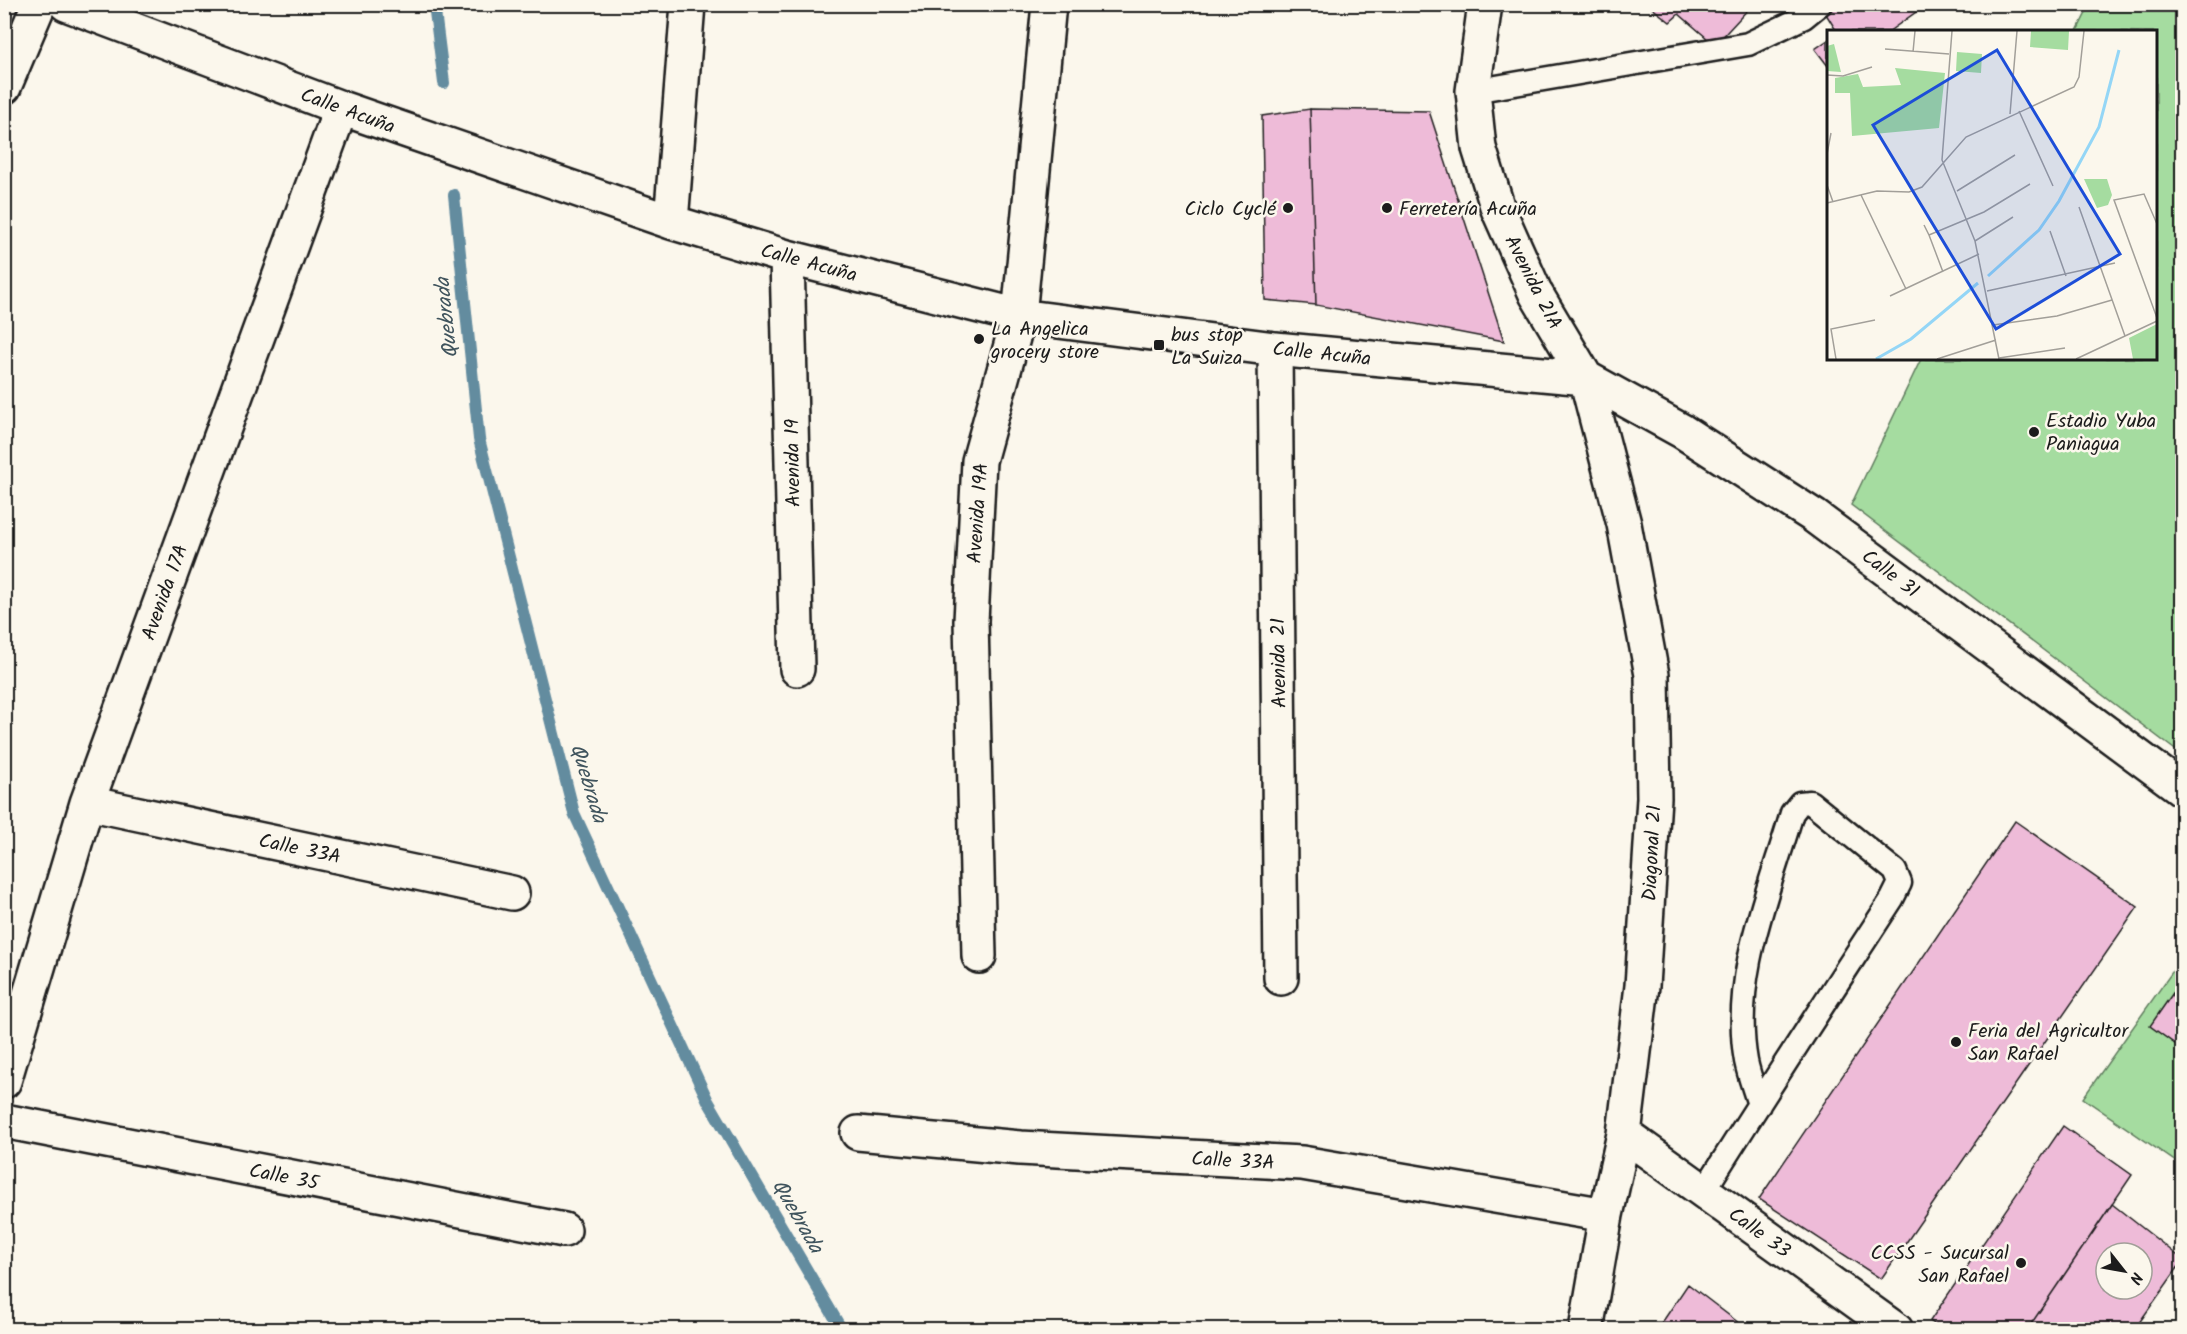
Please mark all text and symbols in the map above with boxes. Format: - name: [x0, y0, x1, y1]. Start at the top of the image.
- inset map: [1827, 30, 2157, 360]
- street label: Calle Acuña: [295, 80, 399, 144]
- place label: Ciclo Cyclé: [1184, 194, 1277, 226]
- place label: Ferretería Acuña: [1399, 194, 1537, 226]
- marker: Ciclo Cyclé: [1281, 201, 1295, 215]
- marker: Ferretería Acuña: [1380, 201, 1394, 215]
- street label: Avenida 21A: [1495, 230, 1570, 336]
- street label: Calle Acuña: [757, 236, 860, 292]
- water label: Quebrada: [427, 275, 468, 360]
- place label: La Angelica grocery store: [990, 314, 1099, 369]
- place label: bus stop La Suiza: [1171, 320, 1243, 375]
- marker: La Angelica grocery store: [972, 332, 986, 346]
- street label: Calle Acuña: [1271, 334, 1373, 376]
- marker: bus stop La Suiza: [1152, 338, 1166, 352]
- place label: Estadio Yuba Paniagua: [2046, 406, 2156, 461]
- street label: Avenida 19: [777, 418, 811, 507]
- marker: Estadio Yuba Paniagua: [2027, 425, 2041, 439]
- street label: Avenida 19A: [960, 462, 998, 564]
- street label: Avenida 17A: [134, 540, 198, 645]
- street label: Calle 31: [1854, 542, 1926, 607]
- street label: Avenida 21: [1263, 618, 1297, 708]
- water label: Quebrada: [560, 740, 616, 828]
- street label: Diagonal 21: [1634, 804, 1671, 902]
- street label: Calle 33A: [256, 826, 344, 874]
- place label: Feria del Agricultor San Rafael: [1968, 1016, 2129, 1071]
- marker: Feria del Agricultor San Rafael: [1949, 1035, 1963, 1049]
- street label: Calle 33A: [1191, 1144, 1275, 1180]
- street label: Calle 35: [246, 1156, 322, 1201]
- water label: Quebrada: [762, 1173, 832, 1261]
- street label: Calle 33: [1721, 1200, 1797, 1267]
- place label: CCSS - Sucursal San Rafael: [1870, 1238, 2009, 1293]
- north arrow: [2094, 1241, 2154, 1301]
- marker: CCSS - Sucursal San Rafael: [2014, 1256, 2028, 1270]
- text: N: [2122, 1267, 2149, 1289]

